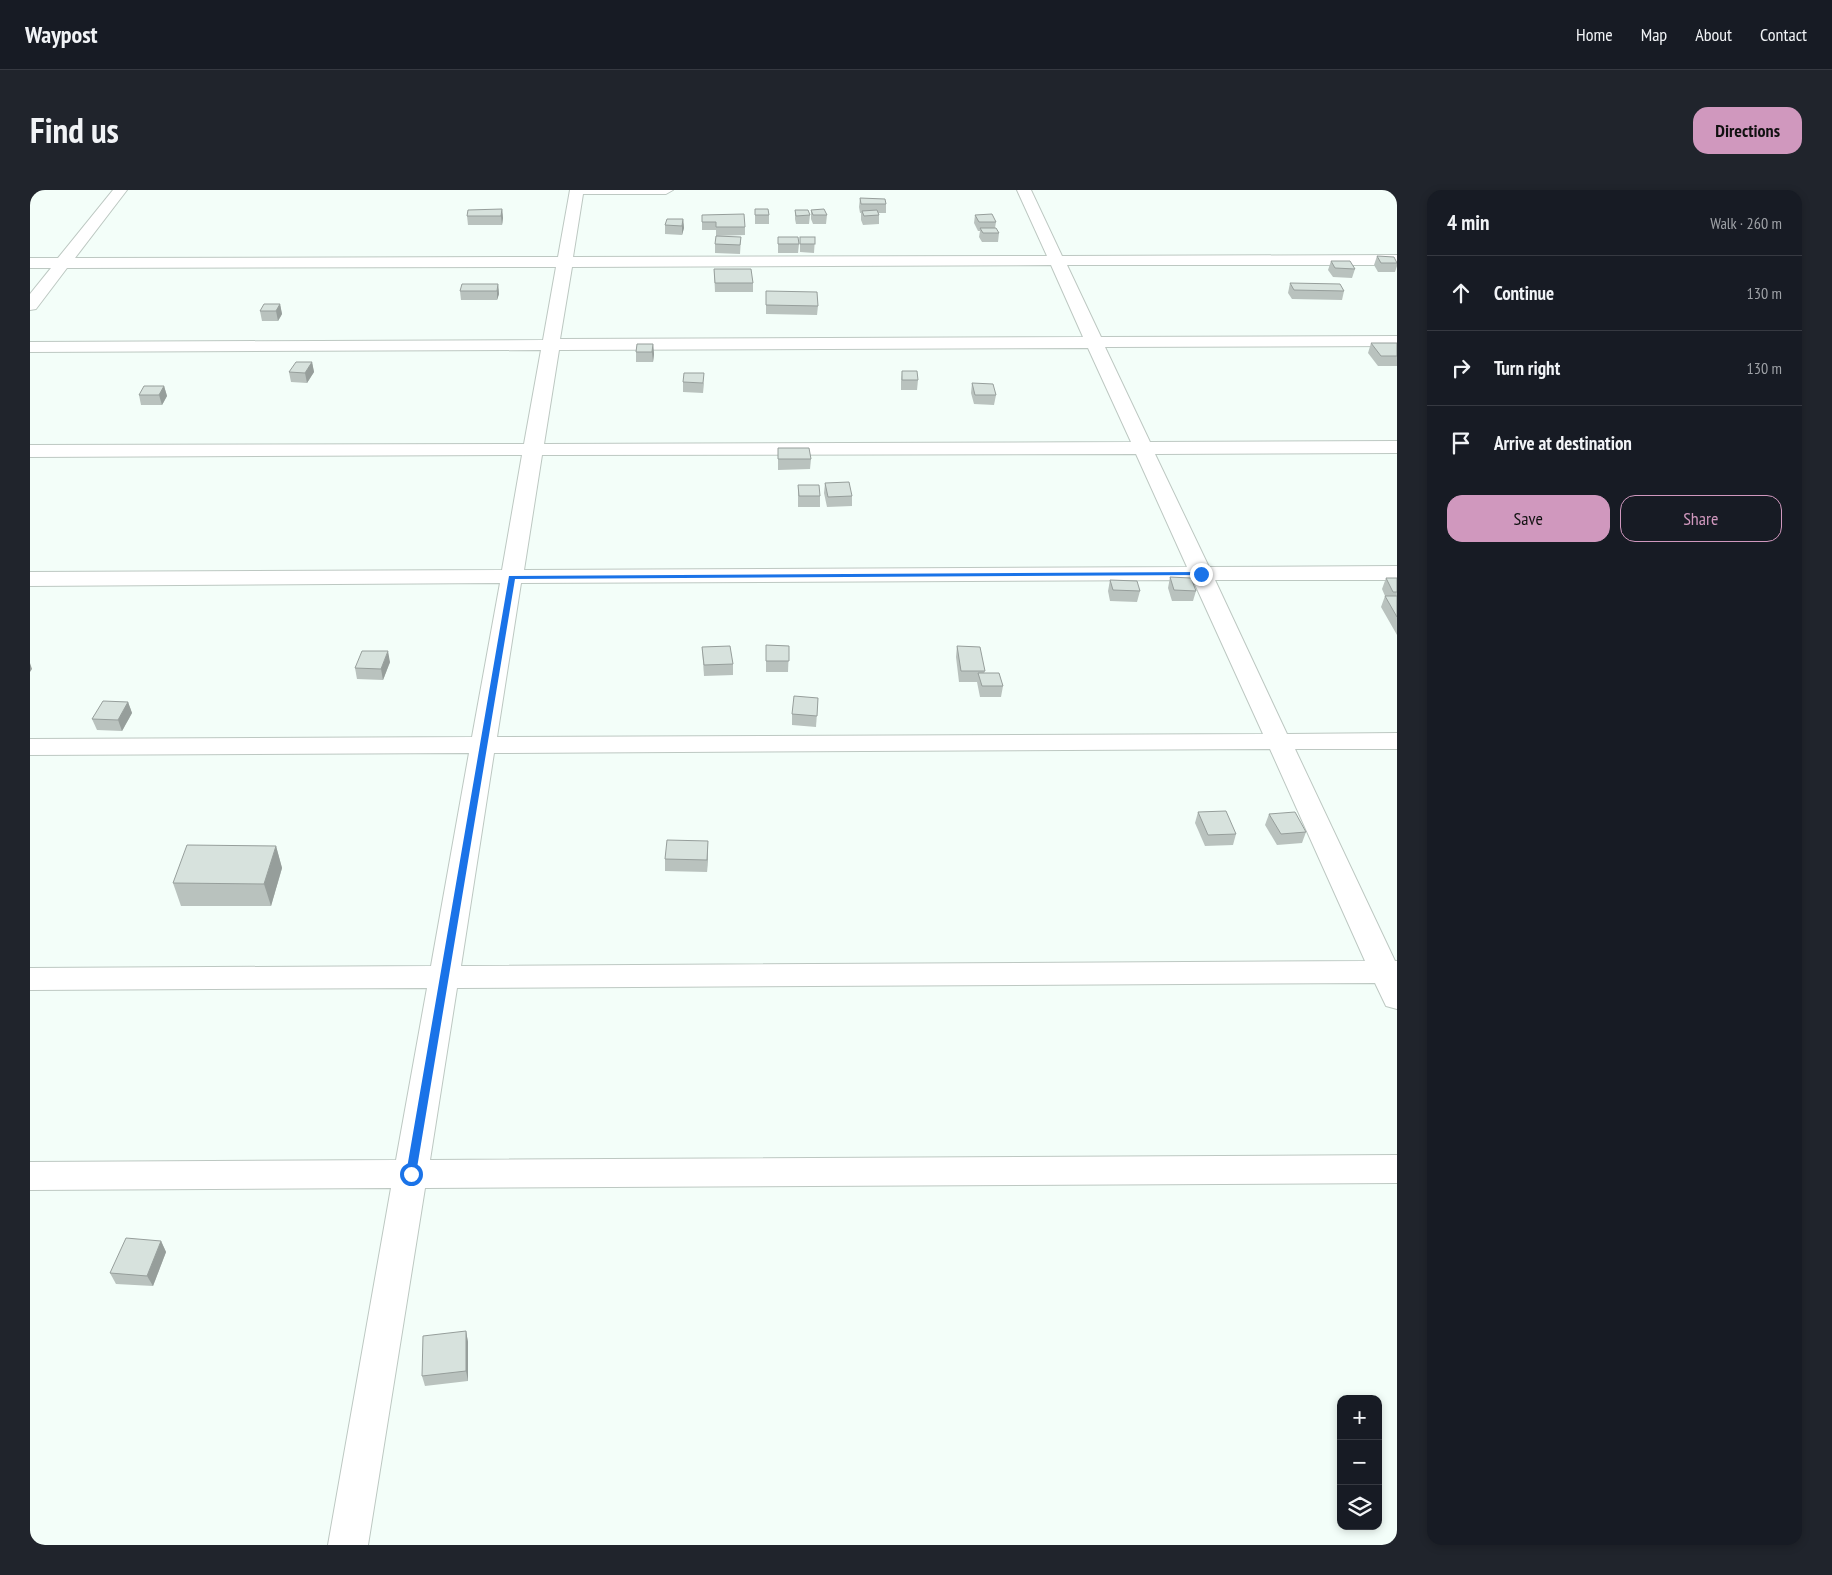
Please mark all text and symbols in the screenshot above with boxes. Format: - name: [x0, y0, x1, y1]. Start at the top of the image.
- text: Waypost: [25, 19, 98, 50]
- text: Home: [1576, 23, 1613, 46]
- text: Map: [1641, 23, 1667, 46]
- text: About: [1695, 23, 1732, 46]
- text: Contact: [1760, 23, 1807, 46]
- text: Find us: [30, 107, 119, 153]
- button: Directions: [1693, 107, 1802, 154]
- text: 4 min: [1447, 209, 1489, 236]
- text: Walk · 260 m: [1710, 213, 1782, 233]
- icon: ahead: [1447, 279, 1475, 307]
- text: Continue: [1494, 281, 1554, 305]
- text: 130 m: [1747, 283, 1782, 303]
- icon: right: [1447, 354, 1475, 382]
- text: Turn right: [1494, 356, 1560, 380]
- text: 130 m: [1747, 358, 1782, 378]
- icon: arrive: [1447, 429, 1475, 457]
- text: Arrive at destination: [1494, 431, 1632, 455]
- button: Save: [1447, 495, 1610, 542]
- button: Share: [1620, 495, 1782, 542]
- route end: [1190, 563, 1213, 586]
- route start: [400, 1163, 423, 1186]
- map controls: [1337, 1395, 1382, 1530]
- button: +: [1337, 1395, 1382, 1440]
- button: −: [1337, 1440, 1382, 1485]
- button: layers: [1337, 1485, 1382, 1530]

